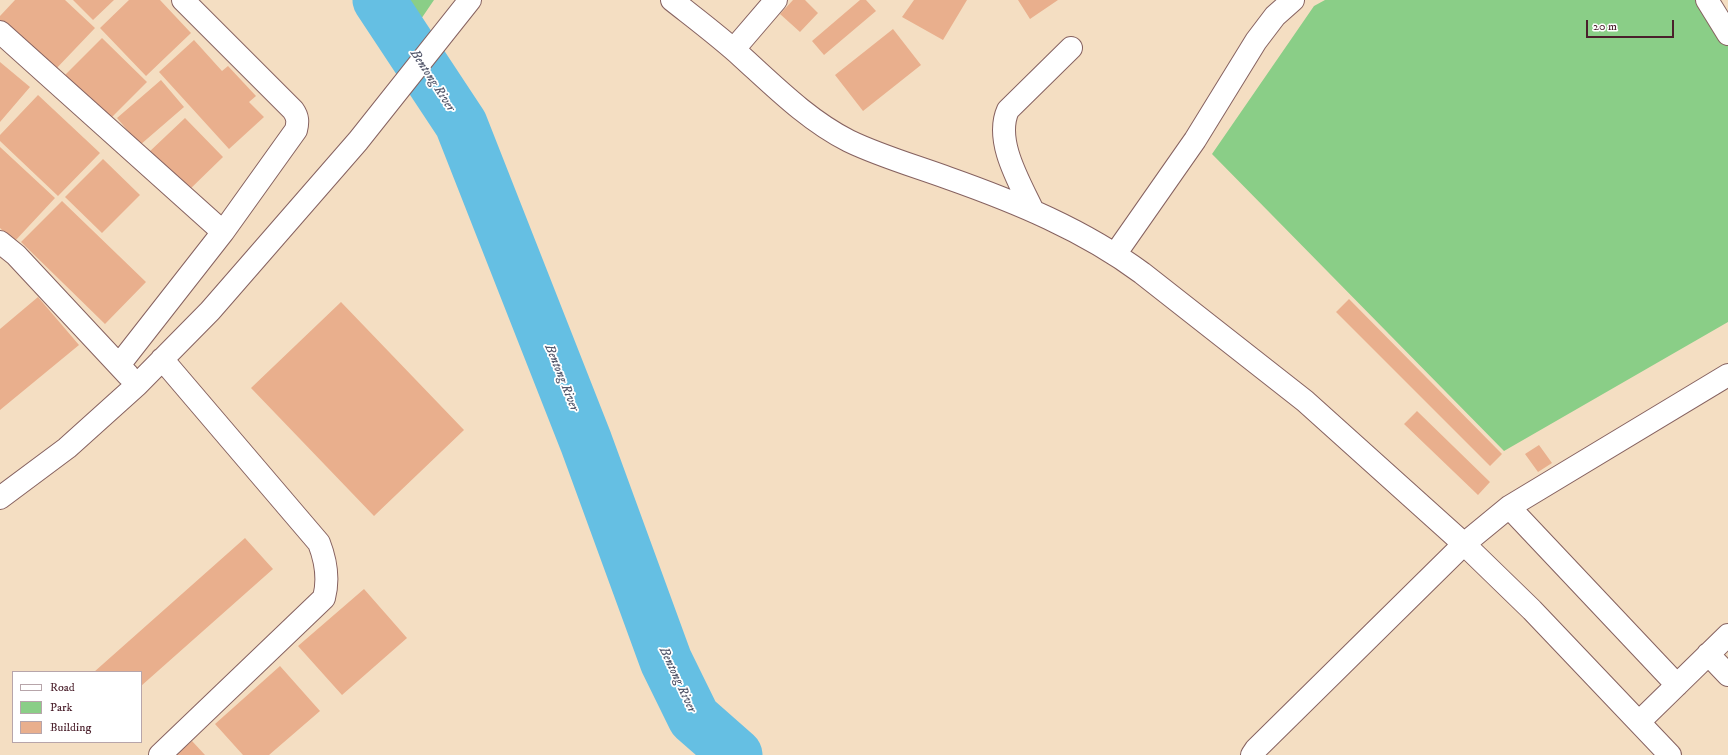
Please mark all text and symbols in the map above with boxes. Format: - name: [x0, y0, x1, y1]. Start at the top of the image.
- scale bar: [1588, 12, 1676, 38]
- text: 20 m: [1593, 19, 1617, 34]
- water label: Bentong River: [406, 47, 458, 115]
- water label: Bentong River: [541, 342, 581, 414]
- water label: Bentong River: [655, 645, 699, 715]
- legend: [12, 671, 142, 743]
- text: Road: [50, 680, 75, 695]
- text: Park: [50, 700, 72, 715]
- text: Building: [50, 720, 91, 735]

